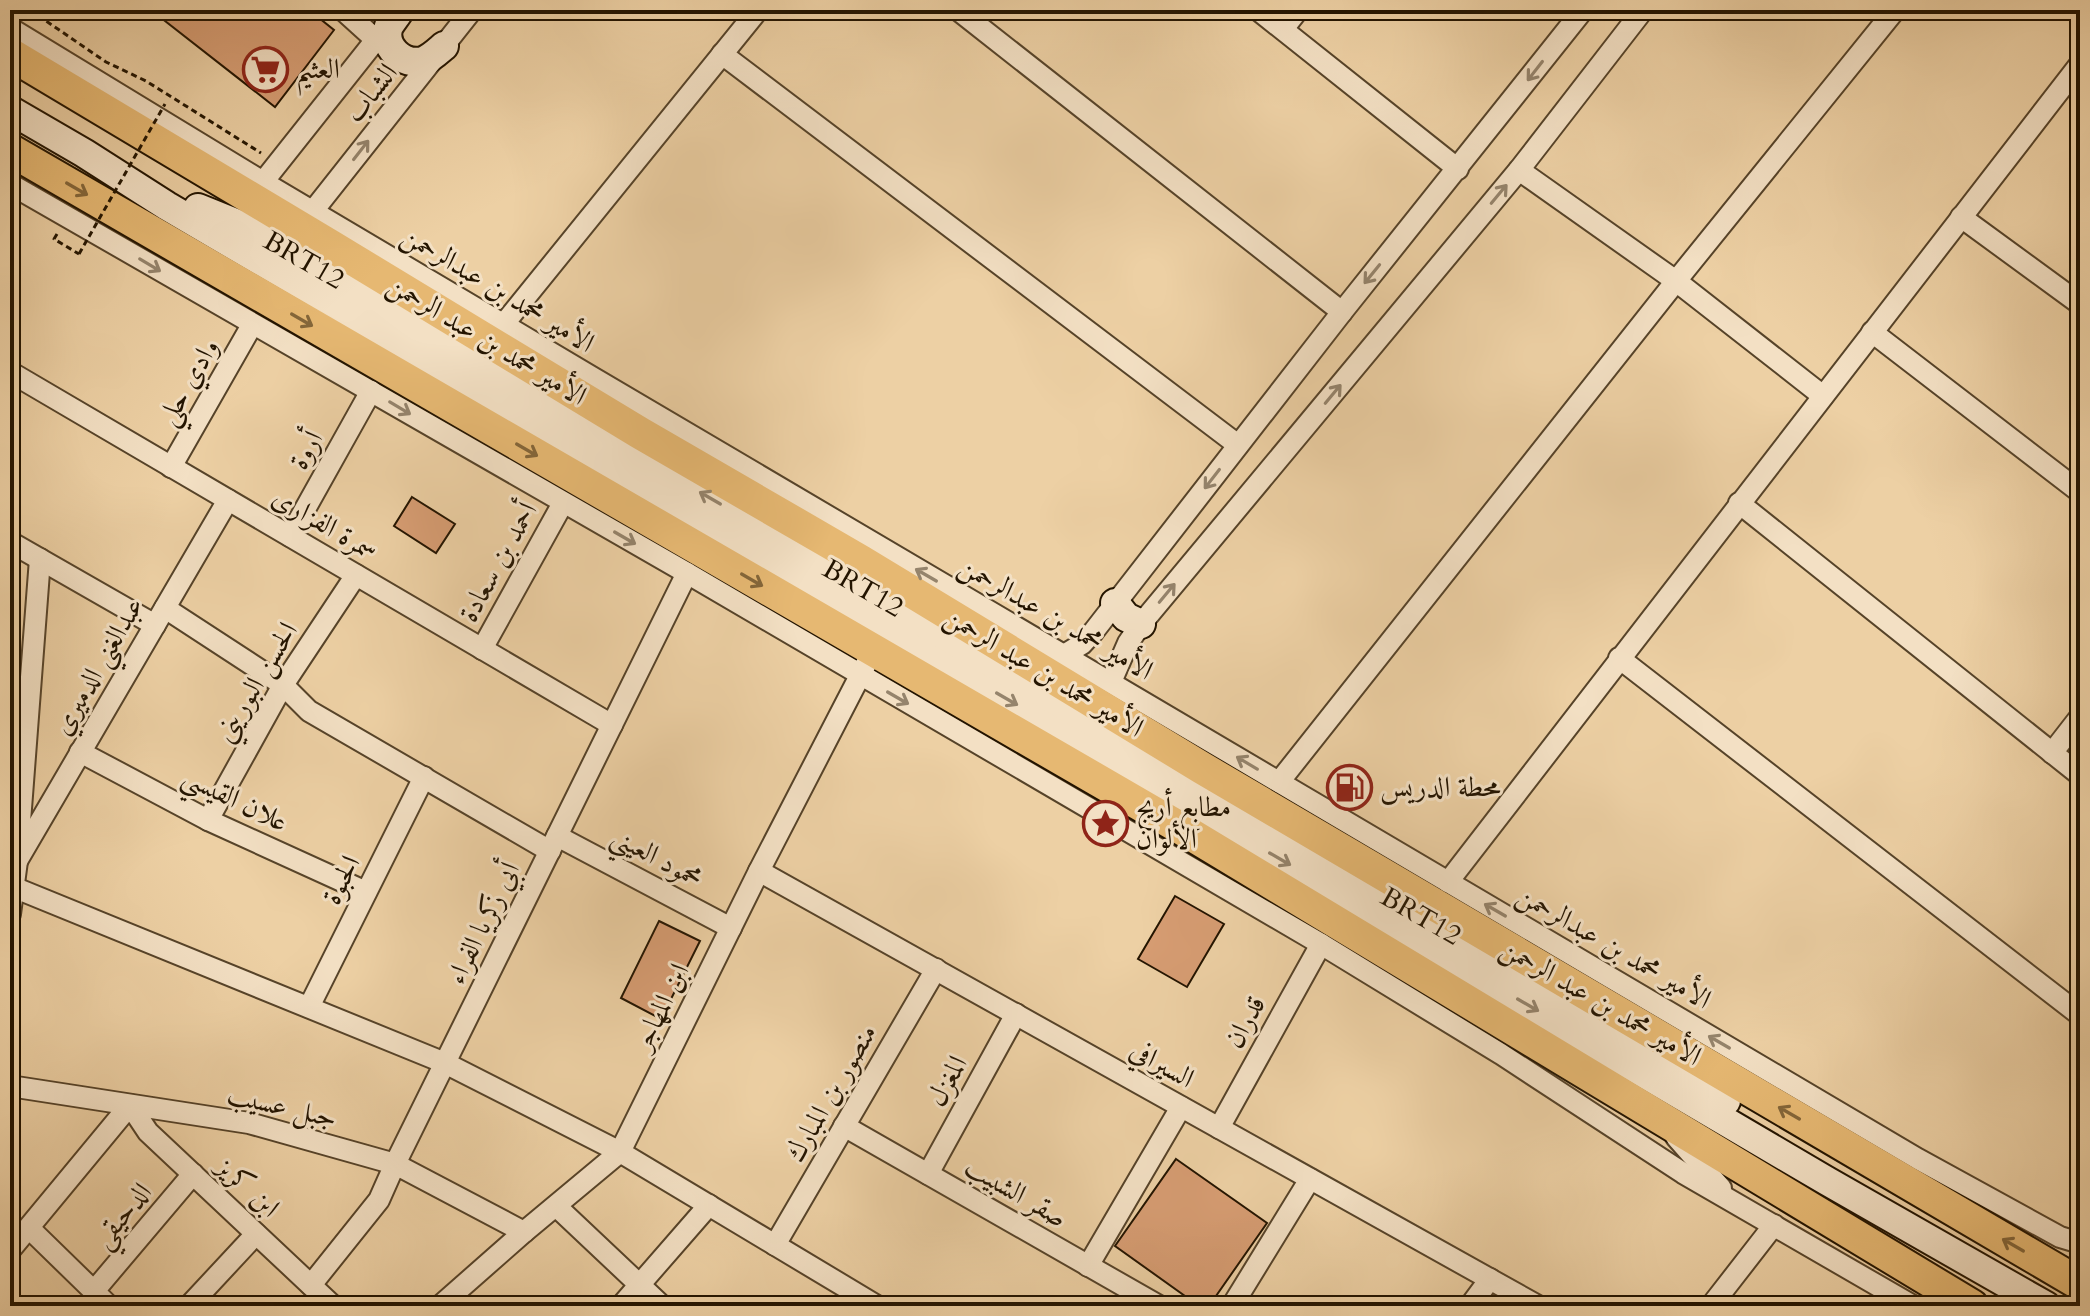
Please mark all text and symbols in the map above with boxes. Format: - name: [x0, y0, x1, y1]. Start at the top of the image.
- supermarket icon: العثيم: [241, 45, 289, 93]
- place label: العثيم: [296, 50, 340, 96]
- street label: الشباب: [336, 55, 406, 131]
- one-way arrow: [1526, 60, 1543, 81]
- one-way arrow: [353, 140, 370, 161]
- one-way arrow: [65, 182, 89, 197]
- one-way arrow: [1490, 184, 1508, 205]
- street label: الأمير محمد بن عبدالرحمن: [394, 216, 602, 362]
- street label: BRT12: [257, 222, 351, 298]
- one-way arrow: [138, 257, 161, 273]
- one-way arrow: [1363, 263, 1381, 284]
- street label: الأمير محمد بن عبد الرحمن: [380, 265, 594, 415]
- one-way arrow: [290, 313, 314, 328]
- street label: وادي حلي: [148, 332, 234, 436]
- one-way arrow: [1324, 384, 1342, 404]
- one-way arrow: [388, 400, 411, 416]
- street label: أروة: [279, 423, 332, 476]
- one-way arrow: [515, 443, 539, 458]
- one-way arrow: [1203, 468, 1220, 489]
- street label: سمرة الفزارى: [265, 478, 385, 570]
- one-way arrow: [699, 490, 722, 506]
- street label: أحمد بن سعادة: [449, 494, 547, 629]
- one-way arrow: [613, 530, 636, 546]
- street label: الأمير محمد بن عبدالرحمن: [952, 547, 1160, 689]
- street label: BRT12: [816, 550, 910, 626]
- one-way arrow: [915, 567, 938, 583]
- one-way arrow: [740, 573, 764, 588]
- one-way arrow: [1158, 584, 1176, 604]
- street label: عبدالغني الدميري: [43, 590, 159, 746]
- street label: الأمير محمد بن عبد الرحمن: [937, 597, 1151, 747]
- street label: الحسن البوريني: [205, 615, 311, 752]
- one-way arrow: [886, 690, 909, 706]
- one-way arrow: [995, 691, 1018, 707]
- one-way arrow: [1236, 755, 1259, 771]
- street label: علان القيسي: [173, 757, 294, 847]
- fuel station icon: محطة الدريس: [1325, 763, 1373, 811]
- place label: محطة الدريس: [1380, 768, 1501, 806]
- place label: مطابع أريج الألوان: [1136, 787, 1231, 858]
- place icon: مطابع أريج الألوان: [1081, 799, 1129, 847]
- street label: محمود العيني: [601, 817, 709, 903]
- street label: الحبوة: [313, 849, 369, 911]
- one-way arrow: [1267, 852, 1291, 867]
- street label: أبي زكريا الفراء: [436, 855, 532, 992]
- street label: الأمير محمد بن عبدالرحمن: [1510, 876, 1718, 1018]
- street label: BRT12: [1374, 878, 1468, 954]
- one-way arrow: [1484, 902, 1507, 918]
- street label: الأمير محمد بن عبد الرحمن: [1494, 929, 1708, 1075]
- street label: ابن المهاجر: [622, 957, 698, 1060]
- street label: قدران: [1215, 989, 1275, 1055]
- one-way arrow: [1516, 997, 1539, 1013]
- street label: منصور بن المبارك: [776, 1017, 886, 1169]
- street label: السيرافي: [1121, 1031, 1201, 1100]
- one-way arrow: [1708, 1034, 1731, 1050]
- street label: المغزل: [918, 1049, 976, 1113]
- street label: جبل عسيب: [223, 1075, 341, 1137]
- one-way arrow: [1778, 1105, 1801, 1121]
- street label: ابن كريز: [206, 1146, 288, 1226]
- street label: صقر الشبيب: [958, 1147, 1074, 1237]
- street label: الدحيقي: [84, 1174, 167, 1261]
- one-way arrow: [2002, 1237, 2025, 1253]

